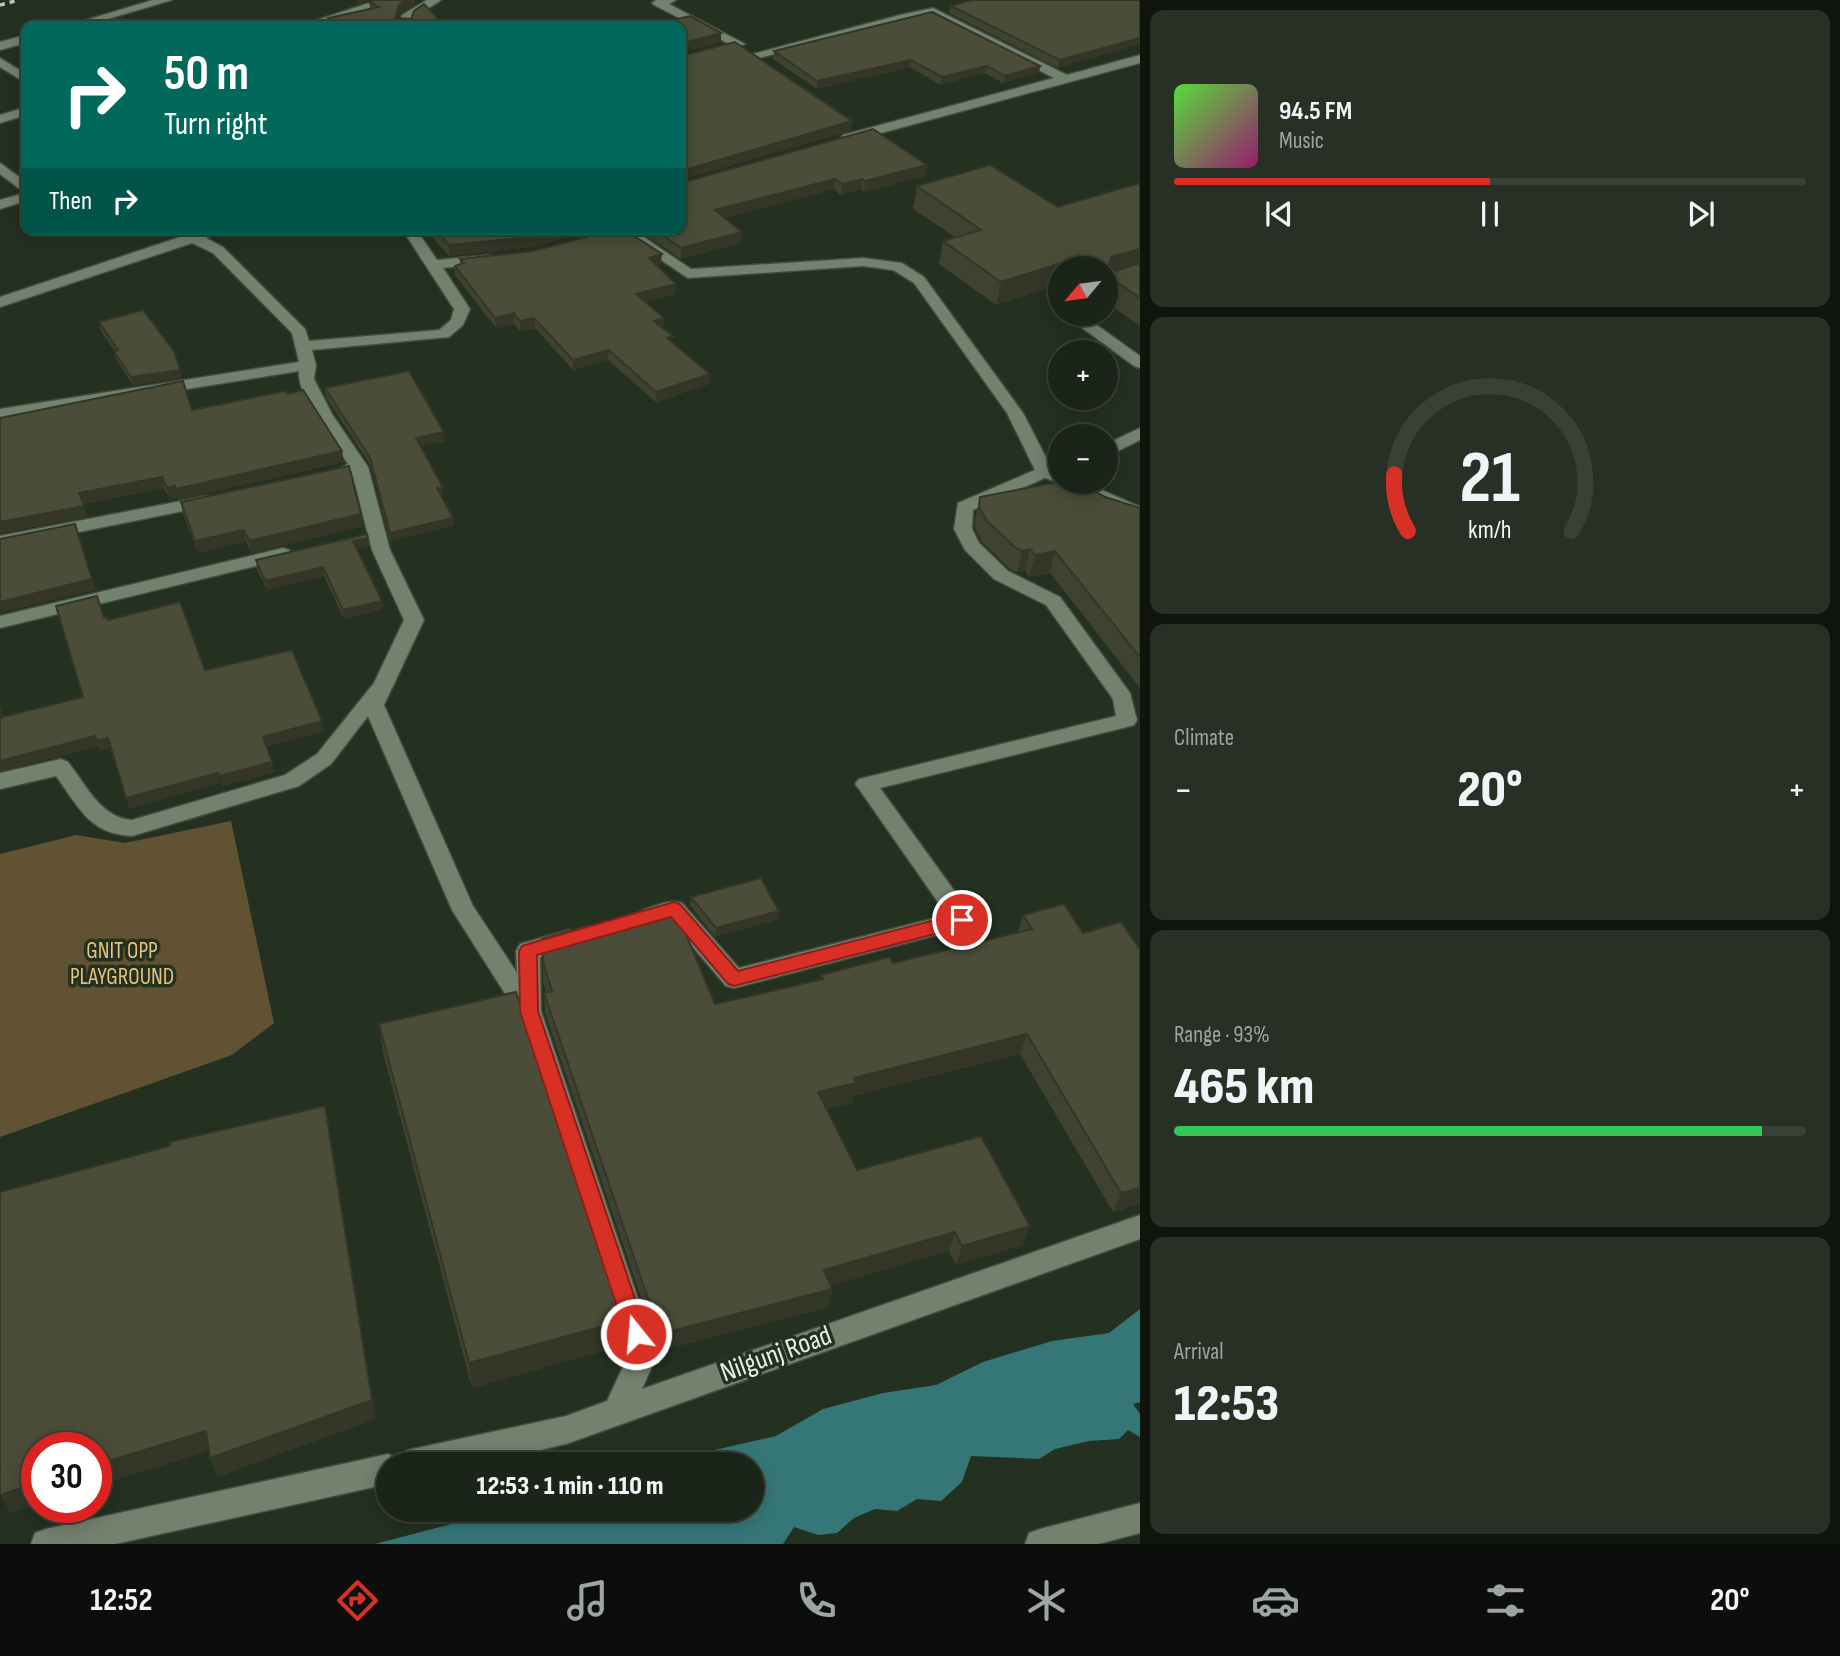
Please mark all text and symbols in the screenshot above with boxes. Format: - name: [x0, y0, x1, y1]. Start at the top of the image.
- text: 50 m: [164, 45, 249, 104]
- icon: right: [49, 49, 140, 140]
- text: 94.5 FM: [1279, 96, 1352, 127]
- text: Turn right: [164, 105, 268, 144]
- text: Music: [1279, 127, 1324, 155]
- icon: right: [106, 182, 144, 220]
- text: Then: [49, 186, 92, 217]
- icon: previous: [1260, 195, 1298, 233]
- icon: pause: [1471, 195, 1509, 233]
- icon: next: [1682, 195, 1720, 233]
- north arrow: [1048, 256, 1118, 326]
- map controls: [1048, 256, 1118, 494]
- button: +: [1048, 340, 1118, 410]
- button: −: [1048, 424, 1118, 494]
- text: 21: [1460, 436, 1520, 524]
- text: km/h: [1468, 515, 1512, 546]
- text: Climate: [1174, 724, 1234, 752]
- text: 20°: [1457, 759, 1523, 822]
- text: −: [1174, 768, 1193, 813]
- text: +: [1787, 768, 1806, 813]
- pin: [932, 890, 992, 950]
- icon: arrive: [943, 901, 981, 939]
- park label: GNIT OPP PLAYGROUND: [70, 937, 174, 991]
- text: Range · 93%: [1174, 1021, 1270, 1049]
- text: 465 km: [1174, 1056, 1314, 1119]
- position arrow: [599, 1297, 673, 1371]
- street label: Nilgunj Road: [716, 1319, 836, 1389]
- text: Arrival: [1174, 1338, 1223, 1366]
- text: 12:53: [1174, 1373, 1279, 1436]
- speed limit sign: 30: [21, 1432, 112, 1523]
- text: 12:53 · 1 min · 110 m: [477, 1471, 663, 1502]
- icon: directions: [333, 1576, 382, 1625]
- icon: music: [563, 1576, 612, 1625]
- icon: phone: [792, 1576, 841, 1625]
- icon: climate: [1022, 1576, 1071, 1625]
- icon: car: [1251, 1576, 1300, 1625]
- icon: filters: [1481, 1576, 1530, 1625]
- text: 12:52: [90, 1581, 152, 1620]
- text: 20°: [1710, 1581, 1750, 1620]

